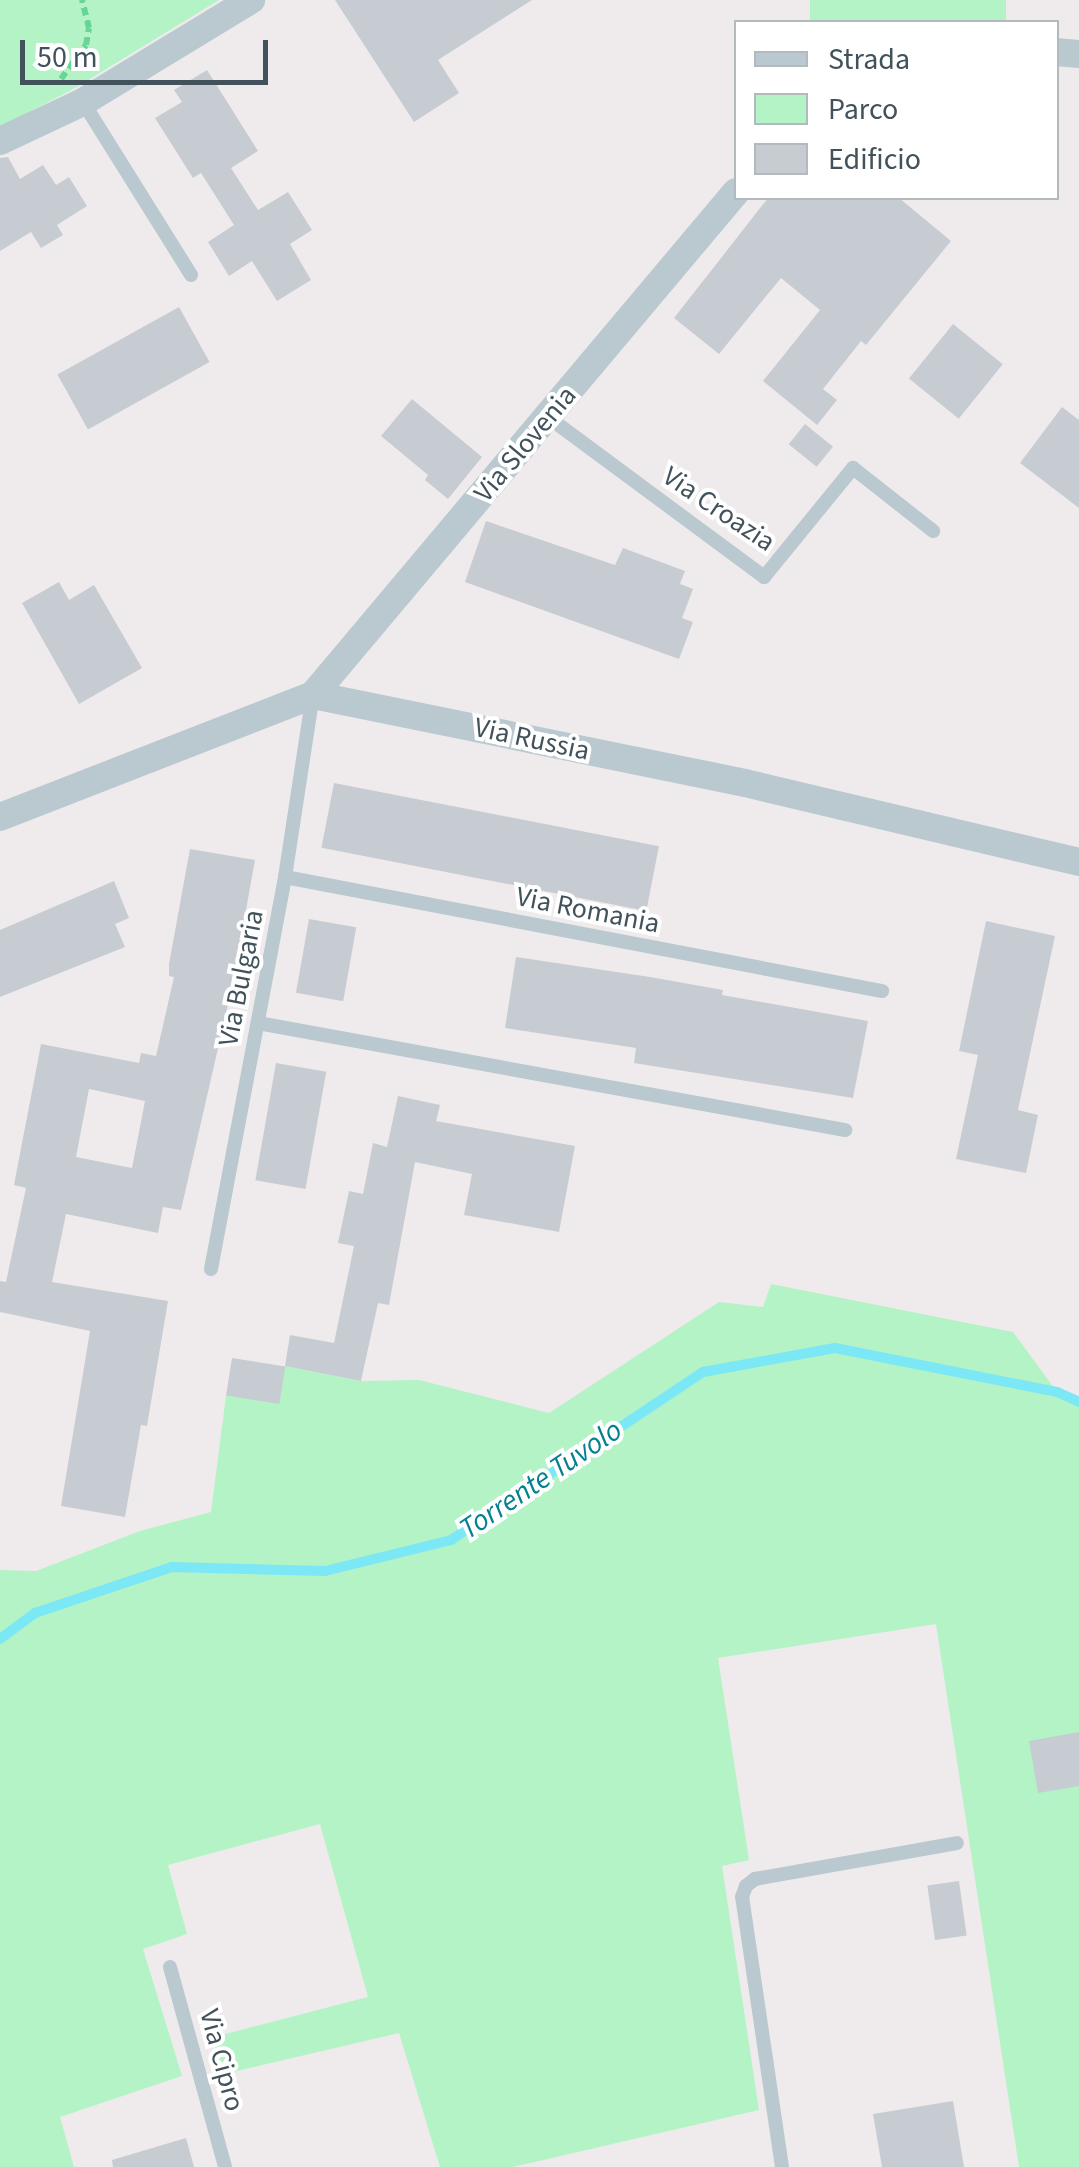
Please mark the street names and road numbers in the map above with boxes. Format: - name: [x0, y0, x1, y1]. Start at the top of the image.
- street label: Via Slovenia: [467, 379, 583, 509]
- street label: Via Croazia: [656, 459, 782, 559]
- street label: Via Russia: [471, 710, 593, 768]
- street label: Via Romania: [513, 880, 663, 940]
- street label: Via Bulgaria: [211, 907, 271, 1049]
- street label: Via Cipro: [192, 2005, 252, 2115]

